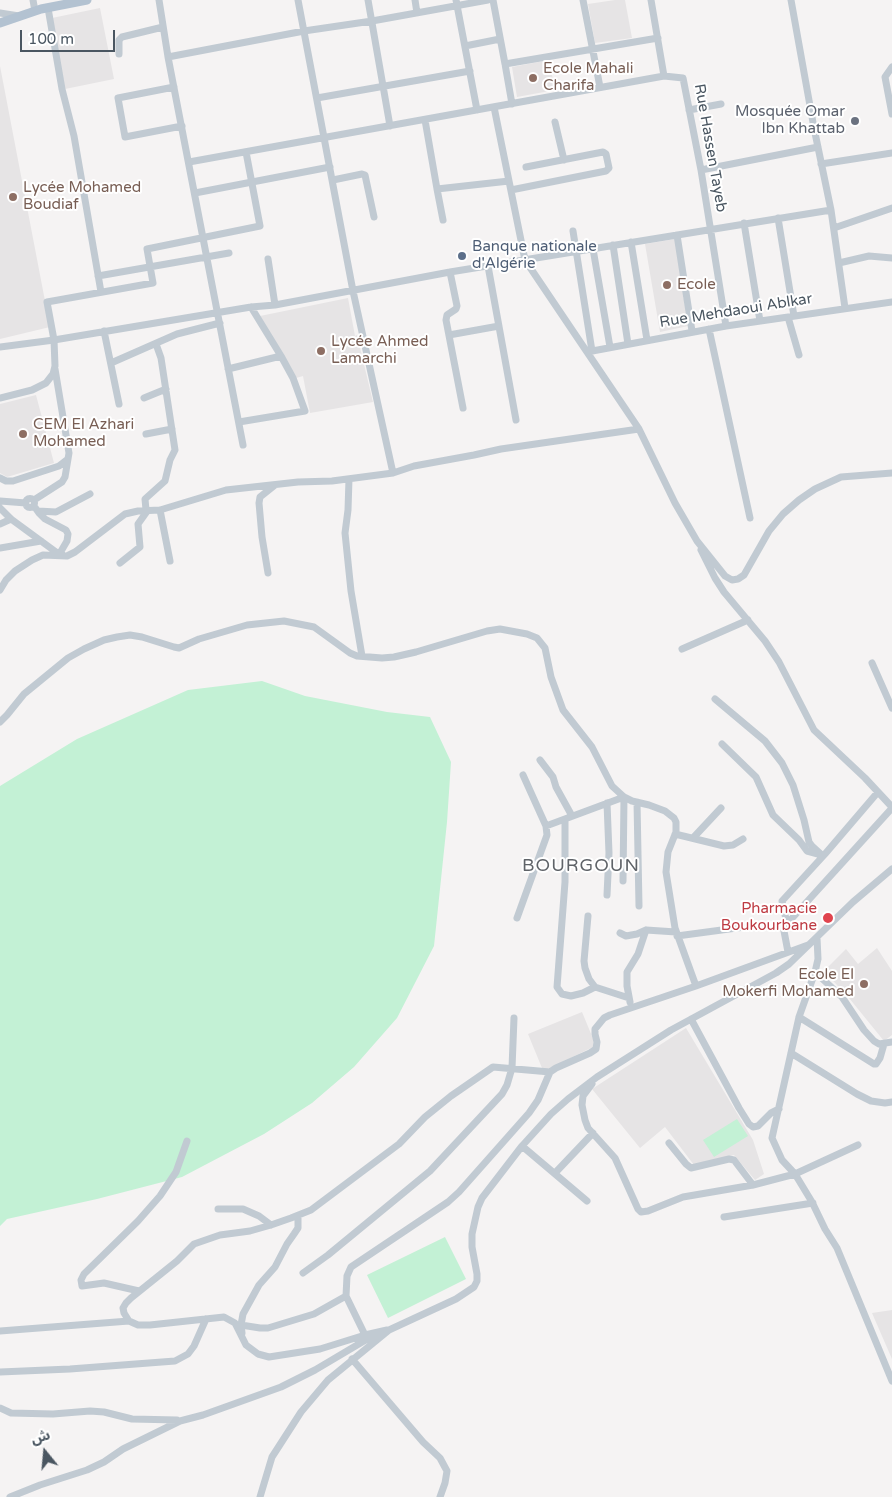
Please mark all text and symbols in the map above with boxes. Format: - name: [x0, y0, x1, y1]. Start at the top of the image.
- scale bar: [22, 20, 118, 52]
- text: 100 m: [28, 30, 74, 48]
- place label: Ecole Mahali Charifa: [543, 60, 633, 95]
- marker: Ecole Mahali Charifa: [527, 72, 539, 84]
- street label: Rue Hassen Tayeb: [690, 82, 730, 214]
- place label: Mosquée Omar Ibn Khattab: [735, 103, 845, 138]
- marker: Mosquée Omar Ibn Khattab: [849, 115, 861, 127]
- place label: Lycée Mohamed Boudiaf: [23, 179, 141, 214]
- marker: Lycée Mohamed Boudiaf: [7, 191, 19, 203]
- place label: Banque nationale d'Algérie: [472, 238, 597, 273]
- marker: Banque nationale d'Algérie: [456, 250, 468, 262]
- place label: Ecole: [677, 276, 716, 294]
- marker: Ecole: [661, 279, 673, 291]
- street label: Rue Mehdaoui Ablkar: [658, 290, 814, 332]
- place label: Lycée Ahmed Lamarchi: [331, 333, 428, 368]
- marker: Lycée Ahmed Lamarchi: [315, 345, 327, 357]
- place label: CEM El Azhari Mohamed: [33, 416, 134, 451]
- marker: CEM El Azhari Mohamed: [17, 428, 29, 440]
- district label: BOURGOUN: [521, 855, 641, 877]
- place label: Pharmacie Boukourbane: [721, 900, 817, 935]
- marker: Pharmacie Boukourbane: [821, 911, 835, 925]
- place label: Ecole El Mokerfi Mohamed: [722, 966, 854, 1001]
- marker: Ecole El Mokerfi Mohamed: [858, 978, 870, 990]
- text: ش: [29, 1426, 52, 1448]
- north arrow: [20, 1427, 70, 1477]

